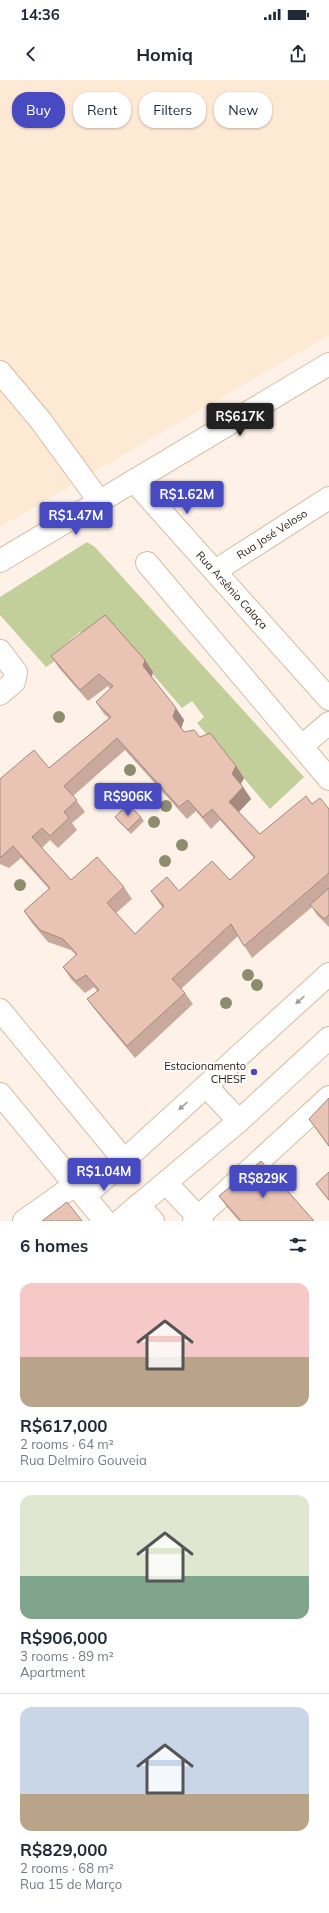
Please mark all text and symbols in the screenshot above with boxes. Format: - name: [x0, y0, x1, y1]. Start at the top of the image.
- text: 14:36: [20, 5, 60, 24]
- icon: back: [20, 43, 42, 65]
- text: Homiq: [136, 43, 193, 66]
- icon: share: [287, 43, 309, 65]
- chip: Buy: [12, 92, 65, 128]
- chip: Rent: [73, 92, 131, 128]
- chip: Filters: [139, 92, 206, 128]
- chip: New: [214, 92, 272, 128]
- pin: R$617K: [207, 403, 273, 437]
- text: R$617K: [216, 408, 264, 424]
- pin: R$1.62M: [150, 481, 224, 515]
- text: R$1.62M: [160, 486, 214, 502]
- pin: R$1.47M: [39, 502, 113, 536]
- street label: Rua José Veloso: [234, 506, 310, 562]
- text: R$1.47M: [49, 507, 103, 523]
- street label: Rua Arsênio Calaça: [193, 548, 271, 632]
- pin: R$906K: [95, 783, 161, 817]
- text: R$906K: [104, 788, 152, 804]
- one-way arrow: [295, 996, 305, 1005]
- place label: Estacionamento CHESF: [164, 1059, 246, 1086]
- marker: Estacionamento CHESF: [249, 1067, 259, 1077]
- one-way arrow: [178, 1102, 188, 1111]
- pin: R$1.04M: [67, 1158, 141, 1192]
- text: R$1.04M: [77, 1163, 131, 1179]
- pin: R$829K: [230, 1165, 296, 1199]
- text: R$829K: [239, 1170, 287, 1186]
- icon: filters: [287, 1234, 309, 1256]
- text: 6 homes: [20, 1235, 88, 1256]
- icon: home: [129, 1309, 201, 1381]
- text: R$617,000: [20, 1415, 108, 1436]
- text: 2 rooms · 64 m²: [20, 1436, 114, 1452]
- text: Rua Delmiro Gouveia: [20, 1452, 147, 1468]
- icon: home: [129, 1521, 201, 1593]
- text: R$906,000: [20, 1627, 108, 1648]
- text: 3 rooms · 89 m²: [20, 1648, 114, 1664]
- text: Apartment: [20, 1664, 85, 1680]
- icon: home: [129, 1733, 201, 1805]
- text: R$829,000: [20, 1839, 108, 1860]
- text: 2 rooms · 68 m²: [20, 1860, 114, 1876]
- text: Rua 15 de Março: [20, 1876, 122, 1892]

